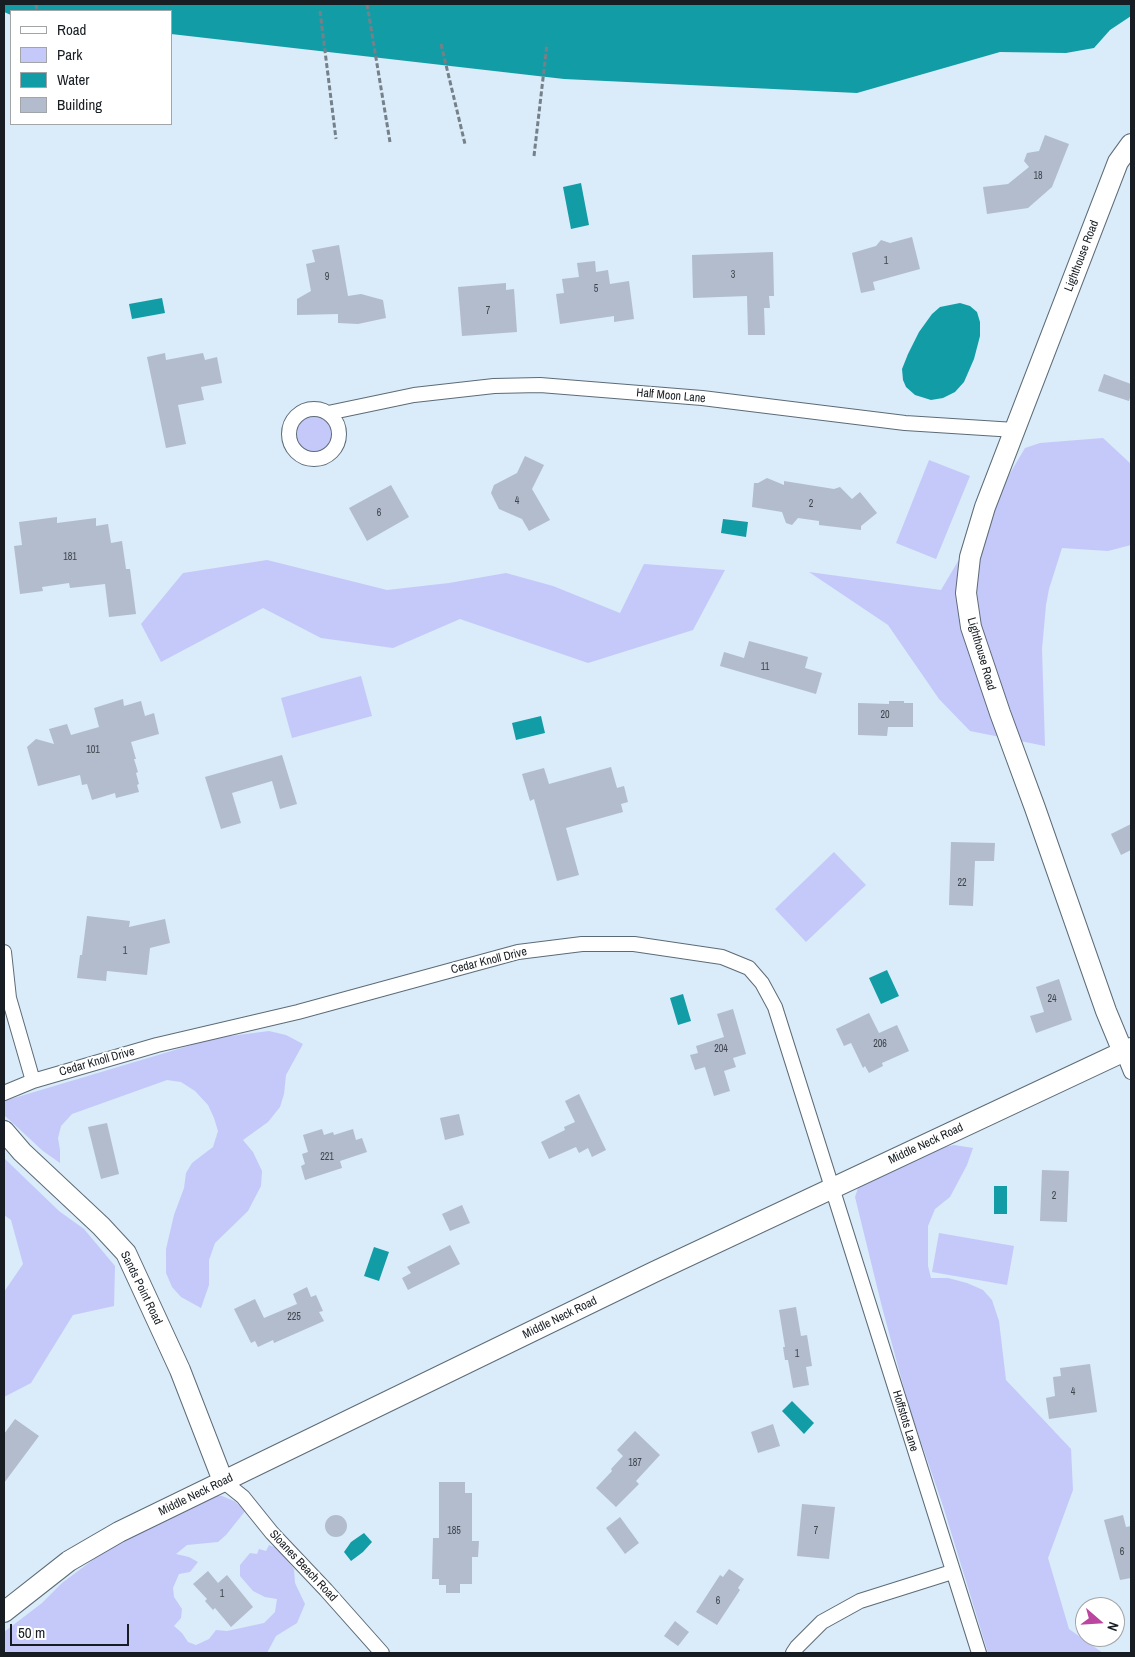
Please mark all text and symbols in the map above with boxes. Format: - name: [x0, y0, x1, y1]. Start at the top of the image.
- legend: [10, 10, 172, 125]
- text: Road: [57, 19, 86, 40]
- text: Park: [57, 44, 82, 65]
- text: Water: [57, 69, 89, 90]
- text: Building: [57, 94, 102, 115]
- house number: 18: [1033, 170, 1043, 182]
- street label: Lighthouse Road: [1062, 218, 1102, 294]
- house number: 1: [884, 255, 888, 267]
- house number: 3: [731, 269, 735, 281]
- house number: 9: [325, 271, 329, 283]
- house number: 5: [594, 283, 598, 295]
- house number: 7: [486, 305, 490, 317]
- street label: Half Moon Lane: [636, 386, 706, 406]
- house number: 4: [515, 495, 519, 507]
- house number: 2: [809, 498, 813, 510]
- house number: 6: [377, 507, 381, 519]
- house number: 181: [63, 551, 77, 563]
- street label: Lighthouse Road: [964, 616, 998, 692]
- house number: 11: [761, 661, 769, 673]
- house number: 20: [880, 709, 890, 721]
- house number: 101: [86, 744, 100, 756]
- house number: 22: [957, 877, 967, 889]
- house number: 1: [123, 945, 127, 957]
- street label: Cedar Knoll Drive: [450, 945, 528, 977]
- house number: 24: [1047, 993, 1057, 1005]
- house number: 206: [873, 1038, 887, 1050]
- house number: 204: [714, 1043, 728, 1055]
- street label: Cedar Knoll Drive: [58, 1044, 136, 1080]
- street label: Middle Neck Road: [886, 1120, 966, 1168]
- house number: 221: [320, 1151, 334, 1163]
- house number: 2: [1052, 1190, 1056, 1202]
- street label: Sands Point Road: [117, 1249, 165, 1327]
- street label: Middle Neck Road: [520, 1294, 600, 1342]
- house number: 225: [287, 1311, 301, 1323]
- house number: 1: [795, 1348, 799, 1360]
- house number: 4: [1071, 1386, 1075, 1398]
- street label: Hoffstots Lane: [889, 1389, 921, 1453]
- house number: 187: [628, 1457, 642, 1469]
- street label: Middle Neck Road: [156, 1471, 236, 1519]
- house number: 185: [447, 1525, 461, 1537]
- house number: 7: [814, 1525, 818, 1537]
- street label: Sloanes Beach Road: [266, 1527, 340, 1605]
- house number: 6: [1120, 1546, 1124, 1558]
- house number: 1: [220, 1588, 224, 1600]
- house number: 6: [716, 1595, 720, 1607]
- north arrow: [1075, 1597, 1125, 1647]
- scale bar: [12, 1614, 131, 1646]
- text: N: [1103, 1620, 1123, 1633]
- text: 50 m: [18, 1622, 45, 1643]

